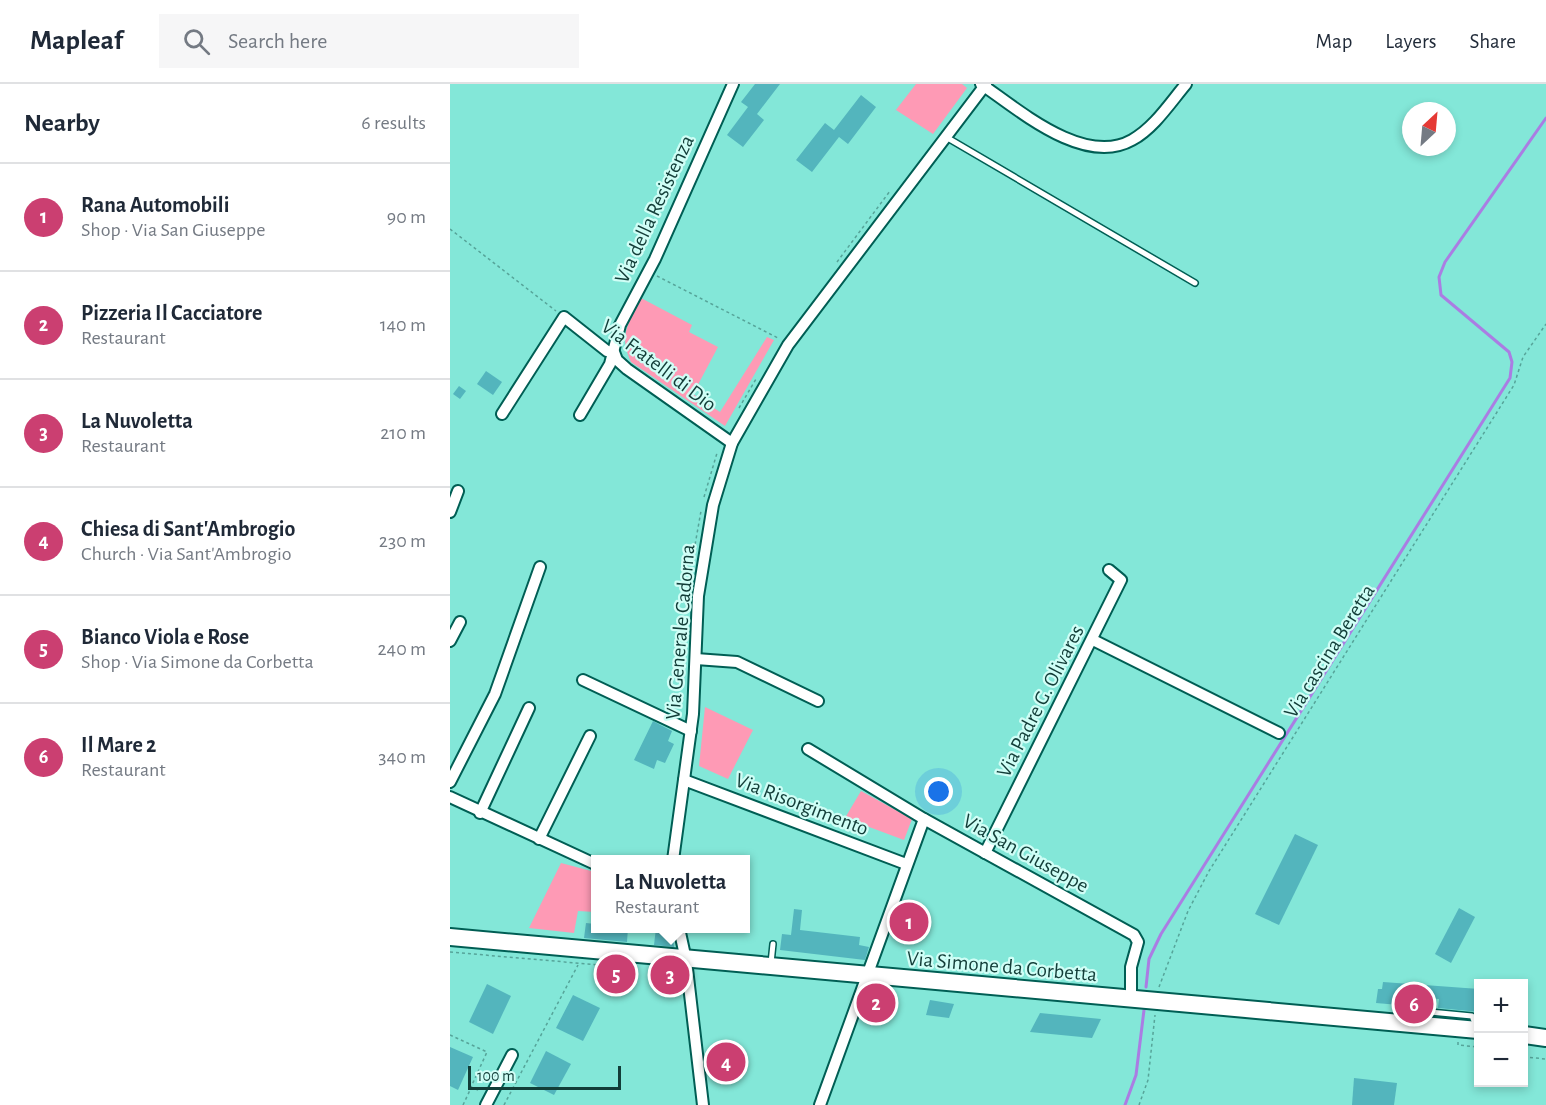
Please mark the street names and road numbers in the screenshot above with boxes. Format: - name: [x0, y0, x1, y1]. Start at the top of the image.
- street label: Via della Resistenza: [611, 132, 698, 286]
- street label: Via Fratelli di Dio: [597, 315, 720, 415]
- street label: Via Generale Cadorna: [662, 543, 699, 721]
- street label: Via cascina Beretta: [1280, 581, 1379, 722]
- street label: Via Padre G. Olivares: [993, 622, 1088, 781]
- street label: Via Risorgimento: [732, 769, 871, 840]
- street label: Via San Giuseppe: [959, 810, 1092, 897]
- street label: Via Simone da Corbetta: [906, 948, 1098, 985]

